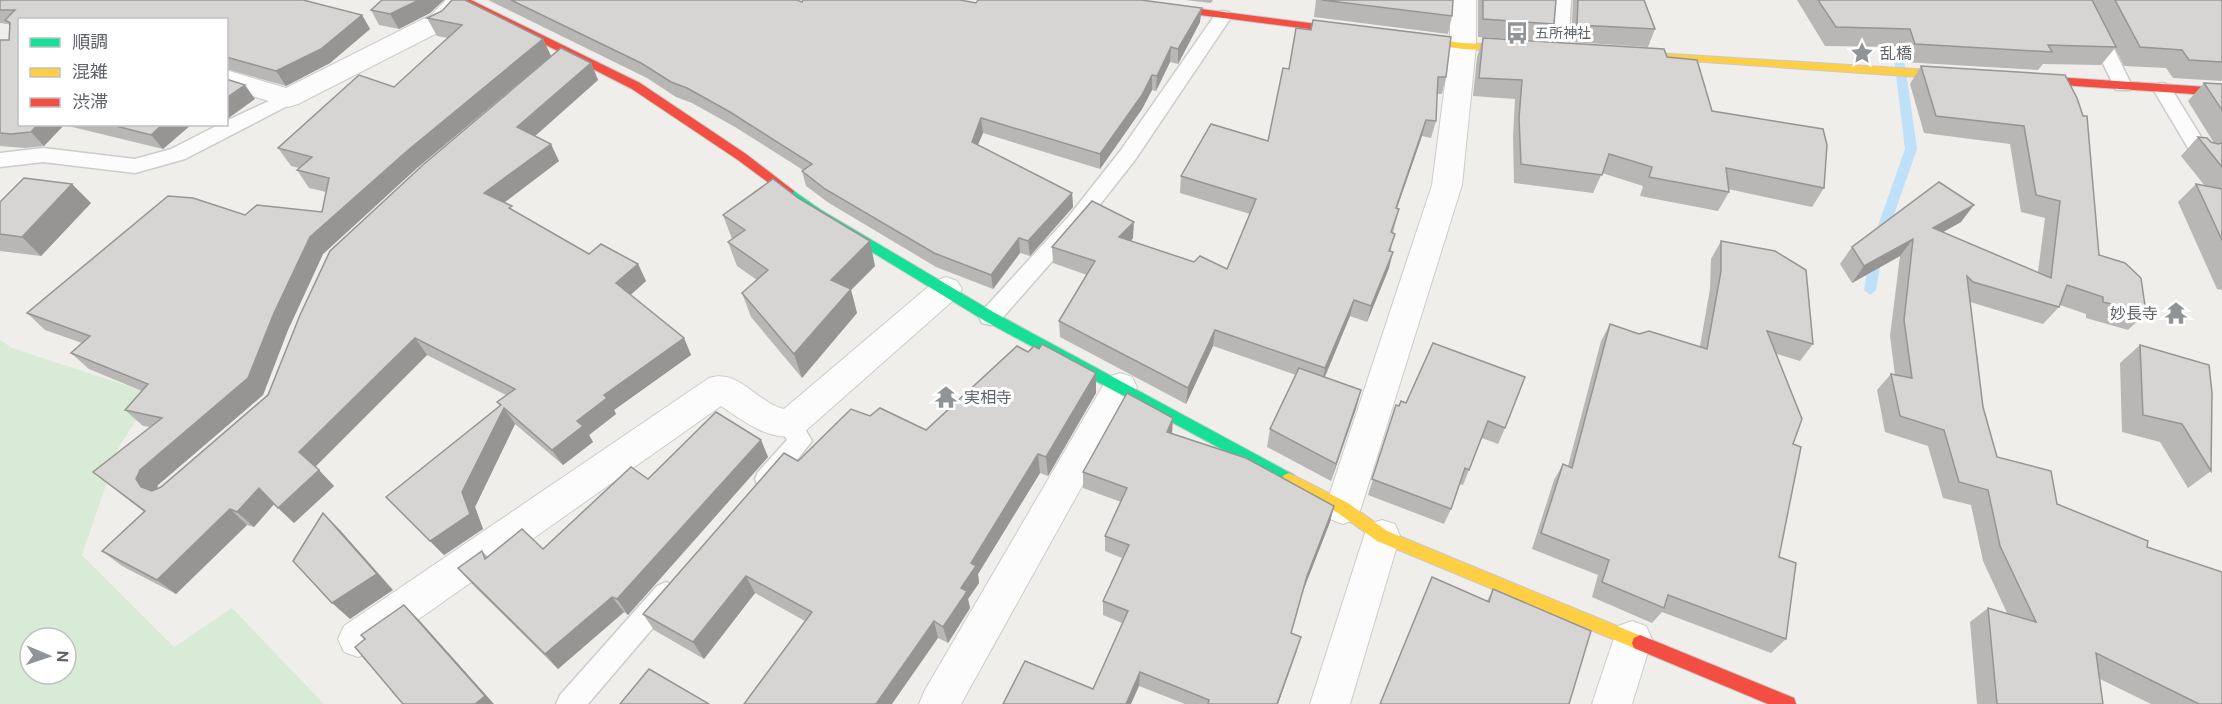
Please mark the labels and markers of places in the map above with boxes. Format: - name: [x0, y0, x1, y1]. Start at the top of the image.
- bus stop icon: 五所神社: [1504, 20, 1530, 46]
- place label: 五所神社: [1535, 24, 1591, 42]
- place icon: 乱橋: [1849, 40, 1875, 66]
- place label: 乱橋: [1880, 43, 1912, 64]
- temple icon: 妙長寺: [2163, 300, 2189, 326]
- place label: 妙長寺: [2110, 303, 2158, 324]
- temple icon: 実相寺: [933, 384, 959, 410]
- place label: 実相寺: [964, 387, 1012, 408]

